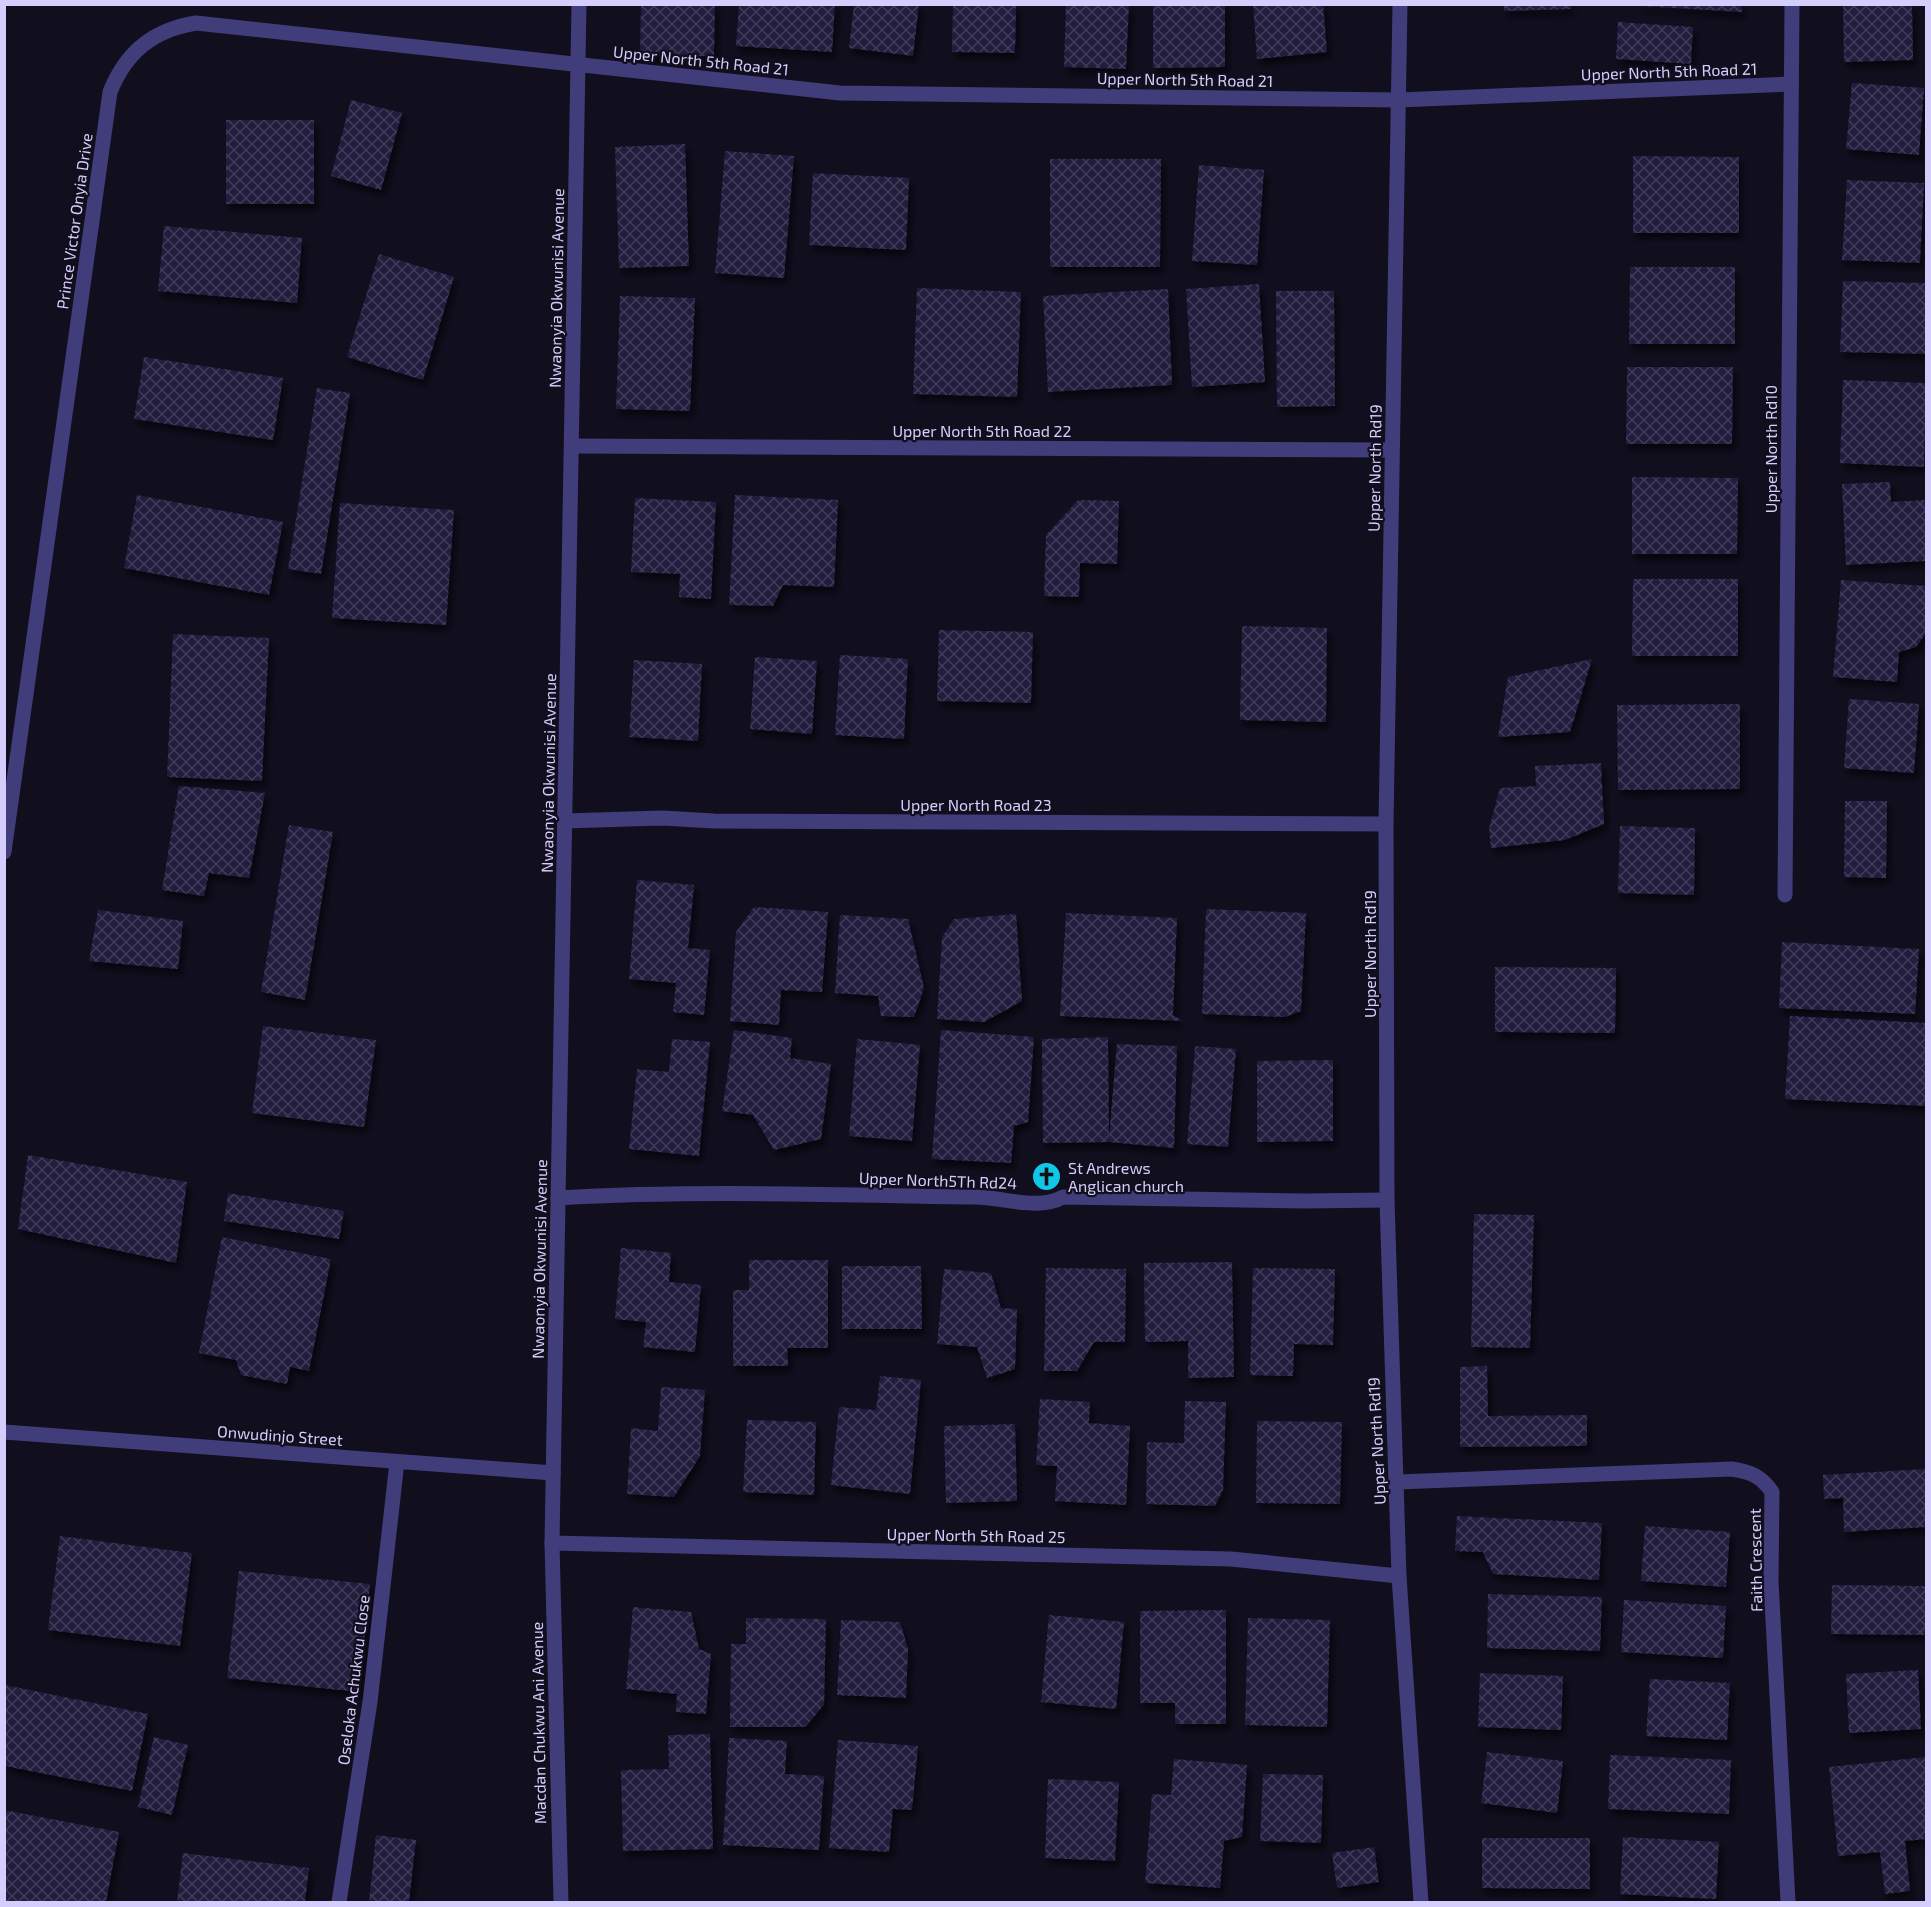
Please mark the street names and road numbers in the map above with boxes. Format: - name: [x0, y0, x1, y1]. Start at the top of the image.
- street label: Upper North 5th Road 21: [612, 41, 790, 79]
- street label: Upper North 5th Road 21: [1580, 58, 1758, 84]
- street label: Upper North 5th Road 21: [1097, 68, 1273, 90]
- street label: Prince Victor Onyia Drive: [52, 132, 96, 310]
- street label: Nwaonyia Okwunisi Avenue: [545, 188, 567, 388]
- street label: Upper North Rd10: [1761, 385, 1780, 513]
- street label: Upper North Rd19: [1363, 404, 1385, 532]
- street label: Upper North 5th Road 22: [892, 421, 1072, 440]
- street label: Nwaonyia Okwunisi Avenue: [537, 673, 559, 873]
- street label: Upper North Road 23: [900, 795, 1052, 814]
- street label: Upper North Rd19: [1360, 890, 1379, 1018]
- street label: Nwaonyia Okwunisi Avenue: [528, 1159, 550, 1359]
- street label: Upper North5Th Rd24: [859, 1168, 1018, 1192]
- street label: Upper North Rd19: [1363, 1377, 1389, 1505]
- street label: Onwudinjo Street: [216, 1421, 343, 1450]
- street label: Faith Crescent: [1745, 1508, 1765, 1612]
- street label: Upper North 5th Road 25: [886, 1524, 1066, 1546]
- street label: Oseloka Achukwu Close: [333, 1594, 373, 1766]
- street label: Macdan Chukwu Ani Avenue: [527, 1622, 549, 1824]

